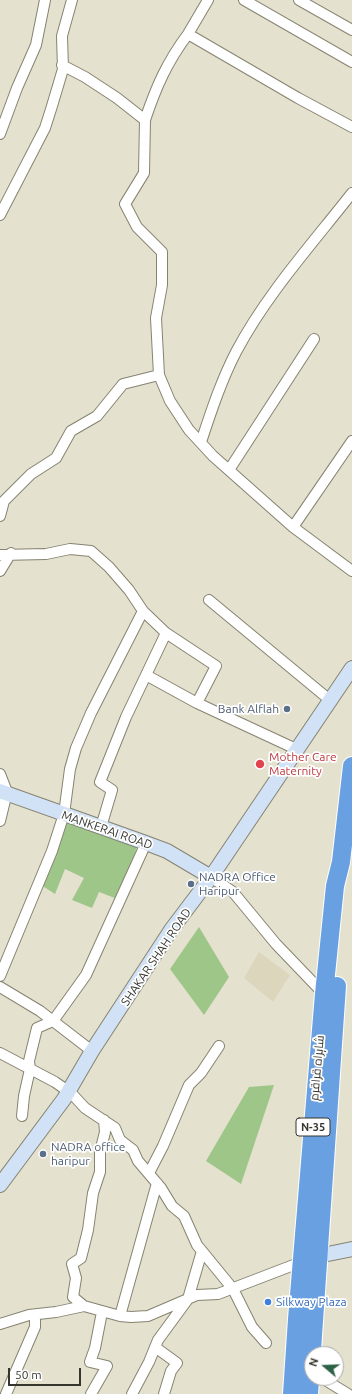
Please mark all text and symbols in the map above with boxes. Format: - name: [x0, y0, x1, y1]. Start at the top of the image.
- place label: Bank Alflah: [218, 702, 279, 716]
- marker: Bank Alflah: [282, 704, 292, 714]
- place label: Mother Care Maternity: [269, 750, 337, 778]
- marker: Mother Care Maternity: [254, 758, 266, 770]
- street label: MANKERAI ROAD: [60, 808, 154, 852]
- place label: NADRA Office Haripur: [199, 870, 276, 898]
- marker: NADRA Office Haripur: [186, 879, 196, 889]
- street label: SHAKAR SHAH ROAD: [118, 905, 194, 1009]
- street label: شاہراہ قراقرم: [307, 1035, 327, 1101]
- road number: N-35: [296, 1118, 330, 1136]
- place label: NADRA office haripur: [51, 1140, 125, 1168]
- marker: NADRA office haripur: [38, 1149, 48, 1159]
- place label: Silkway Plaza: [276, 1295, 347, 1309]
- marker: Silkway Plaza: [263, 1297, 273, 1307]
- north arrow: [304, 1346, 344, 1386]
- text: N: [307, 1357, 321, 1368]
- scale bar: [10, 1360, 83, 1386]
- text: 50 m: [15, 1368, 42, 1381]

